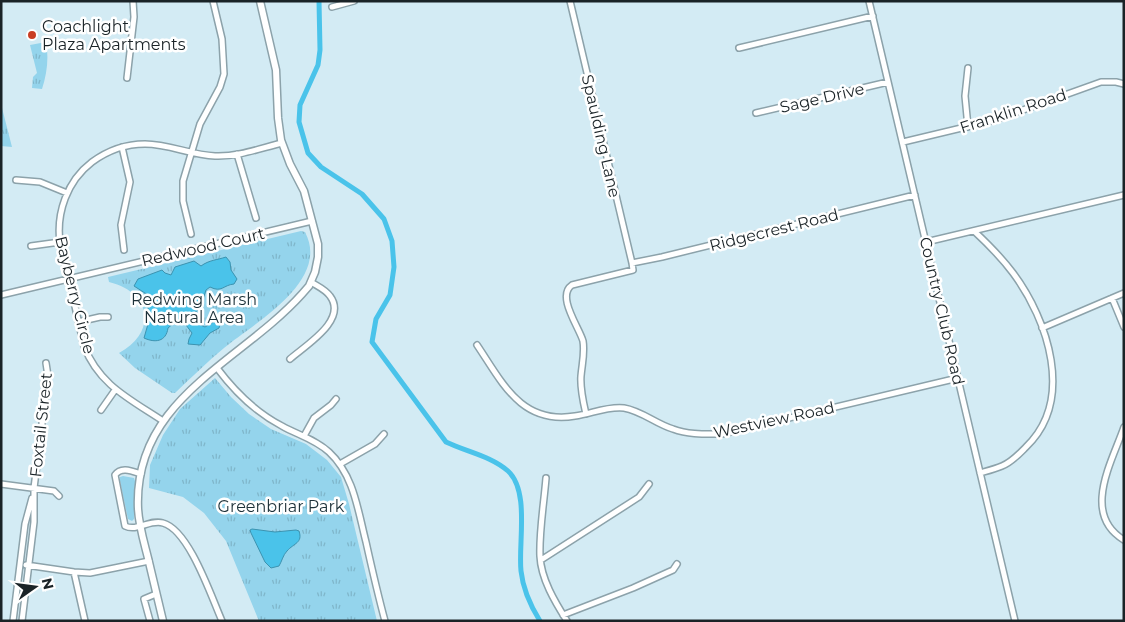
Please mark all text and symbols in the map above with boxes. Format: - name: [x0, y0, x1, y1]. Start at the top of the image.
- place label: Coachlight Plaza Apartments: [42, 17, 186, 54]
- marker: Coachlight Plaza Apartments: [26, 29, 38, 41]
- street label: Spaulding Lane: [578, 73, 624, 199]
- street label: Sage Drive: [778, 79, 866, 117]
- street label: Franklin Road: [957, 85, 1069, 137]
- street label: Ridgecrest Road: [707, 205, 841, 255]
- street label: Redwood Court: [140, 223, 267, 270]
- street label: Bayberry Circle: [51, 234, 99, 356]
- street label: Country Club Road: [916, 235, 968, 387]
- park label: Redwing Marsh Natural Area: [131, 290, 257, 327]
- street label: Foxtail Street: [26, 371, 56, 478]
- street label: Westview Road: [712, 398, 836, 442]
- park label: Greenbriar Park: [218, 497, 345, 516]
- north arrow: [10, 562, 60, 612]
- text: N: [38, 576, 58, 592]

